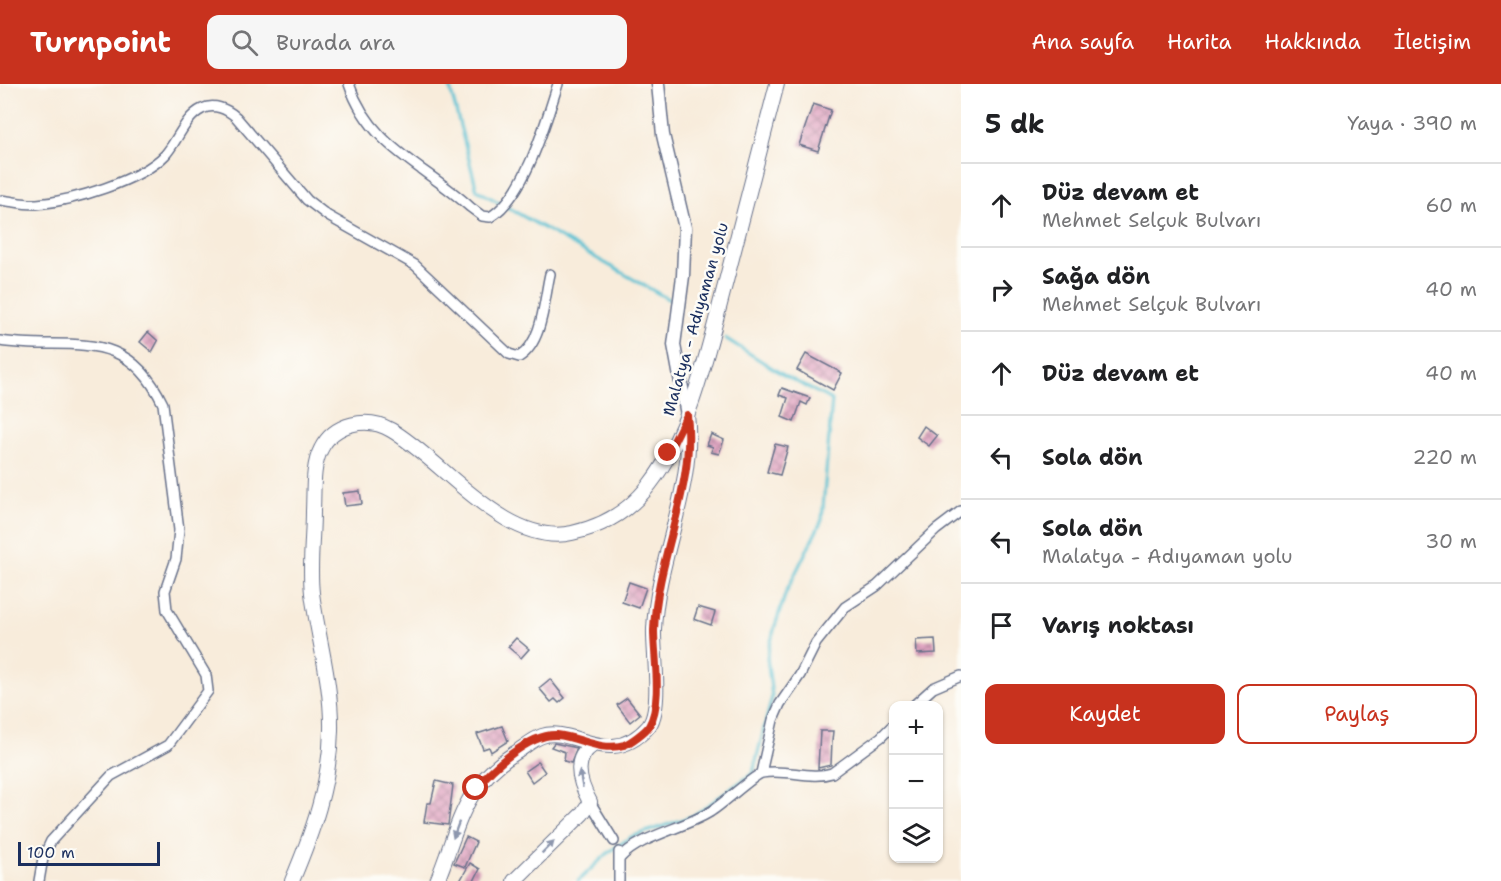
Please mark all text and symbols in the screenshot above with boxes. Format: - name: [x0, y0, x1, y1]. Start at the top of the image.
- search box: [207, 15, 627, 69]
- text: Turnpoint: [30, 23, 171, 61]
- icon: search: [228, 26, 261, 59]
- text: Burada ara: [276, 28, 395, 57]
- text: Ana sayfa: [1032, 28, 1134, 56]
- text: Harita: [1167, 28, 1232, 56]
- text: Hakkında: [1265, 28, 1361, 56]
- text: İletişim: [1394, 28, 1471, 56]
- text: 5 dk: [985, 106, 1045, 141]
- text: Yaya · 390 m: [1347, 110, 1477, 136]
- text: Düz devam et: [1042, 178, 1199, 207]
- icon: ahead: [985, 189, 1018, 222]
- text: 60 m: [1425, 192, 1477, 218]
- text: Mehmet Selçuk Bulvarı: [1042, 207, 1261, 233]
- street label: Malatya - Adıyaman yolu: [658, 220, 733, 418]
- text: Sağa dön: [1042, 262, 1150, 291]
- icon: right: [985, 273, 1018, 306]
- text: 40 m: [1425, 276, 1477, 302]
- text: Mehmet Selçuk Bulvarı: [1042, 291, 1261, 317]
- icon: ahead: [985, 357, 1018, 390]
- text: Düz devam et: [1042, 359, 1199, 388]
- text: 40 m: [1425, 360, 1477, 386]
- route end: [654, 439, 680, 465]
- icon: left: [985, 441, 1018, 474]
- text: Sola dön: [1042, 443, 1143, 472]
- text: 220 m: [1413, 444, 1477, 470]
- text: Sola dön: [1042, 514, 1143, 543]
- icon: left: [985, 525, 1018, 558]
- text: 30 m: [1425, 528, 1477, 554]
- text: Malatya - Adıyaman yolu: [1042, 543, 1293, 569]
- icon: arrive: [985, 609, 1018, 642]
- text: Varış noktası: [1042, 611, 1194, 640]
- button: Kaydet: [985, 684, 1225, 744]
- button: Paylaş: [1237, 684, 1477, 744]
- map controls: [889, 701, 943, 863]
- button: +: [889, 701, 943, 755]
- button: −: [889, 755, 943, 809]
- one-way arrow: [577, 769, 586, 788]
- route start: [462, 774, 488, 800]
- button: layers: [889, 809, 943, 863]
- one-way arrow: [451, 821, 461, 839]
- scale bar: [18, 839, 160, 866]
- one-way arrow: [540, 841, 554, 855]
- text: 100 m: [27, 842, 75, 863]

